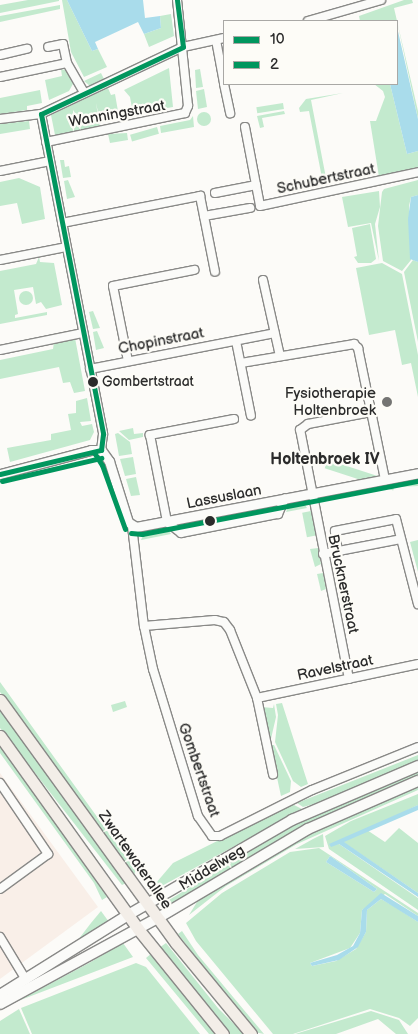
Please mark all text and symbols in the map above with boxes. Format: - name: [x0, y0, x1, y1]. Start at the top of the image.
- legend: [223, 20, 398, 85]
- text: 10: [270, 30, 285, 49]
- text: 2: [270, 55, 279, 74]
- street label: Wanningstraat: [67, 97, 167, 131]
- street label: Schubertstraat: [275, 160, 377, 198]
- street label: Chopinstraat: [117, 324, 205, 358]
- place label: Gombertstraat: [102, 374, 194, 390]
- marker: Gombertstraat: [88, 377, 98, 387]
- place label: Fysiotherapie Holtenbroek: [285, 384, 376, 419]
- marker: Fysiotherapie Holtenbroek: [380, 395, 394, 409]
- district label: Holtenbroek IV: [270, 450, 380, 470]
- street label: Lassuslaan: [185, 481, 263, 513]
- unlabelled marker: [205, 516, 215, 526]
- street label: Brucknerstraat: [324, 533, 362, 635]
- street label: Ravelstraat: [295, 651, 375, 685]
- street label: Gombertstraat: [174, 721, 224, 819]
- street label: Zwartewaterallee: [94, 807, 176, 913]
- street label: Middelweg: [176, 841, 248, 895]

